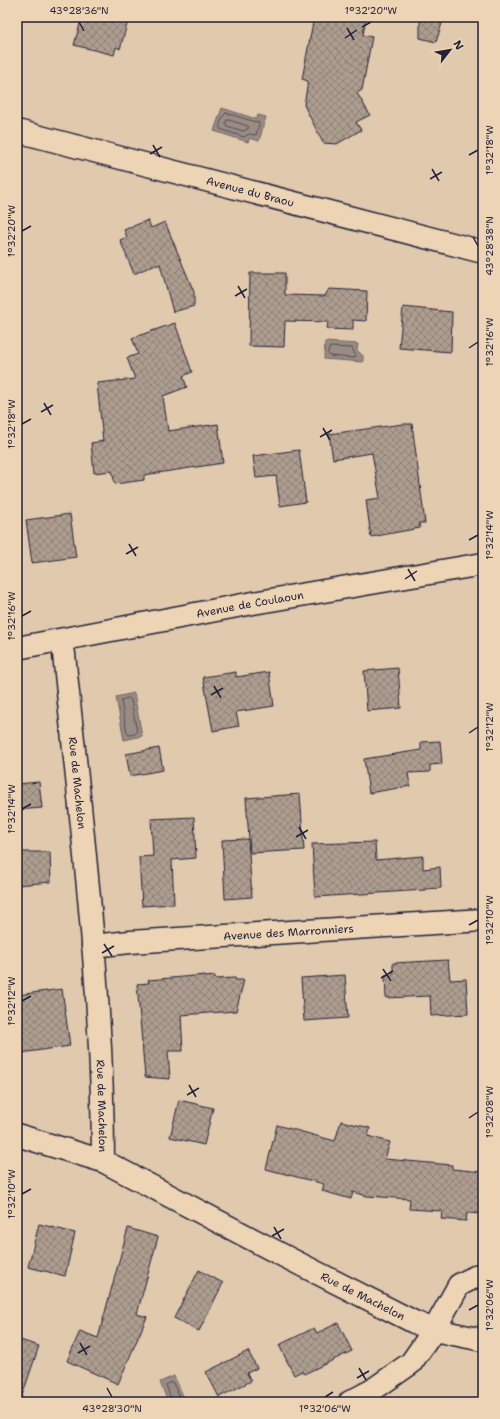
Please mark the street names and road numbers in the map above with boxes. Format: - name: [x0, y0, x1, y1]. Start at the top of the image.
- street label: Avenue du Braou: [205, 173, 296, 210]
- street label: Avenue de Coulaoun: [195, 587, 305, 621]
- street label: Rue de Machelon: [65, 736, 90, 830]
- street label: Avenue des Marronniers: [223, 921, 354, 944]
- street label: Rue de Machelon: [93, 1059, 110, 1153]
- street label: Rue de Machelon: [318, 1268, 408, 1324]

